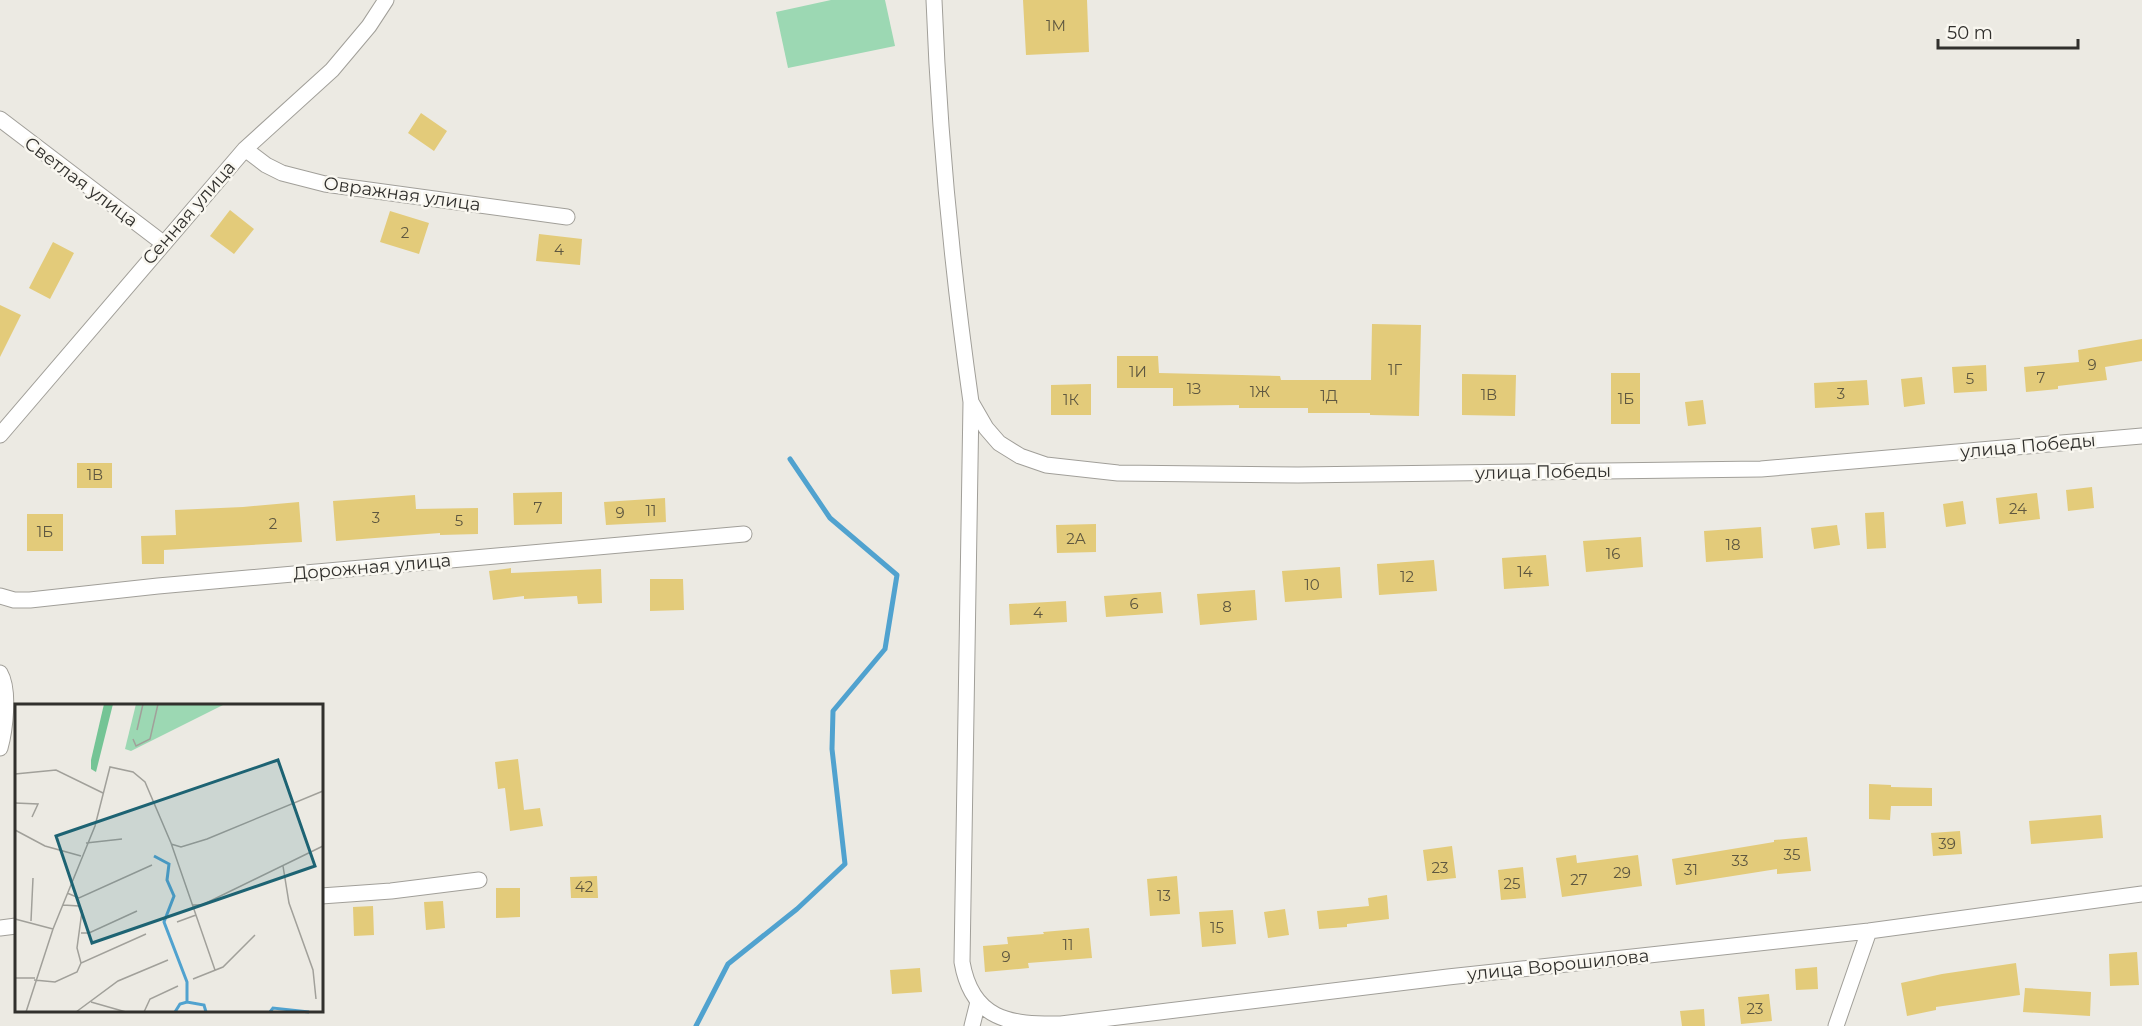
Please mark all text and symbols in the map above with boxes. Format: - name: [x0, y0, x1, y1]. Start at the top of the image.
- scale bar: [1938, 12, 2078, 50]
- house number: 1М: [1046, 16, 1066, 35]
- text: 50 m: [1947, 22, 1993, 44]
- street label: Светлая улица: [20, 132, 142, 232]
- street label: Сенная улица: [138, 157, 240, 269]
- street label: Овражная улица: [322, 172, 482, 216]
- house number: 2: [401, 223, 409, 242]
- house number: 4: [554, 240, 564, 259]
- house number: 9: [2087, 355, 2097, 374]
- house number: 1Г: [1388, 360, 1402, 379]
- house number: 1И: [1129, 362, 1147, 381]
- house number: 7: [2037, 368, 2046, 387]
- house number: 5: [1966, 369, 1974, 388]
- house number: 1З: [1187, 379, 1201, 398]
- house number: 1Ж: [1250, 382, 1270, 401]
- house number: 3: [1837, 384, 1845, 403]
- house number: 1В: [1481, 385, 1497, 404]
- house number: 1Д: [1320, 386, 1338, 405]
- house number: 1Б: [1618, 389, 1634, 408]
- house number: 1К: [1063, 390, 1079, 409]
- street label: улица Победы: [1958, 429, 2097, 463]
- street label: улица Победы: [1474, 460, 1611, 484]
- house number: 1В: [87, 465, 103, 484]
- house number: 7: [534, 498, 543, 517]
- house number: 24: [2009, 499, 2027, 518]
- house number: 11: [646, 501, 656, 520]
- house number: 9: [615, 503, 625, 522]
- house number: 3: [372, 508, 380, 527]
- house number: 5: [455, 511, 463, 530]
- house number: 2: [269, 514, 277, 533]
- house number: 1Б: [37, 522, 53, 541]
- house number: 2А: [1066, 529, 1086, 548]
- house number: 18: [1726, 535, 1741, 554]
- house number: 16: [1606, 544, 1620, 563]
- street label: Дорожная улица: [292, 549, 452, 585]
- house number: 14: [1517, 562, 1533, 581]
- house number: 12: [1400, 567, 1414, 586]
- house number: 10: [1304, 575, 1320, 594]
- house number: 6: [1129, 594, 1139, 613]
- house number: 8: [1222, 597, 1232, 616]
- house number: 4: [1033, 603, 1043, 622]
- inset map: [15, 704, 322, 1011]
- house number: 39: [1938, 834, 1956, 853]
- house number: 35: [1784, 845, 1800, 864]
- house number: 33: [1732, 851, 1748, 870]
- house number: 23: [1432, 858, 1448, 877]
- house number: 31: [1684, 860, 1698, 879]
- house number: 29: [1613, 863, 1631, 882]
- house number: 27: [1570, 870, 1588, 889]
- house number: 25: [1503, 874, 1521, 893]
- house number: 42: [575, 877, 593, 896]
- house number: 13: [1157, 886, 1171, 905]
- house number: 15: [1210, 918, 1224, 937]
- house number: 11: [1063, 935, 1073, 954]
- street label: улица Ворошилова: [1465, 944, 1650, 986]
- house number: 9: [1001, 947, 1011, 966]
- house number: 23: [1747, 999, 1763, 1018]

